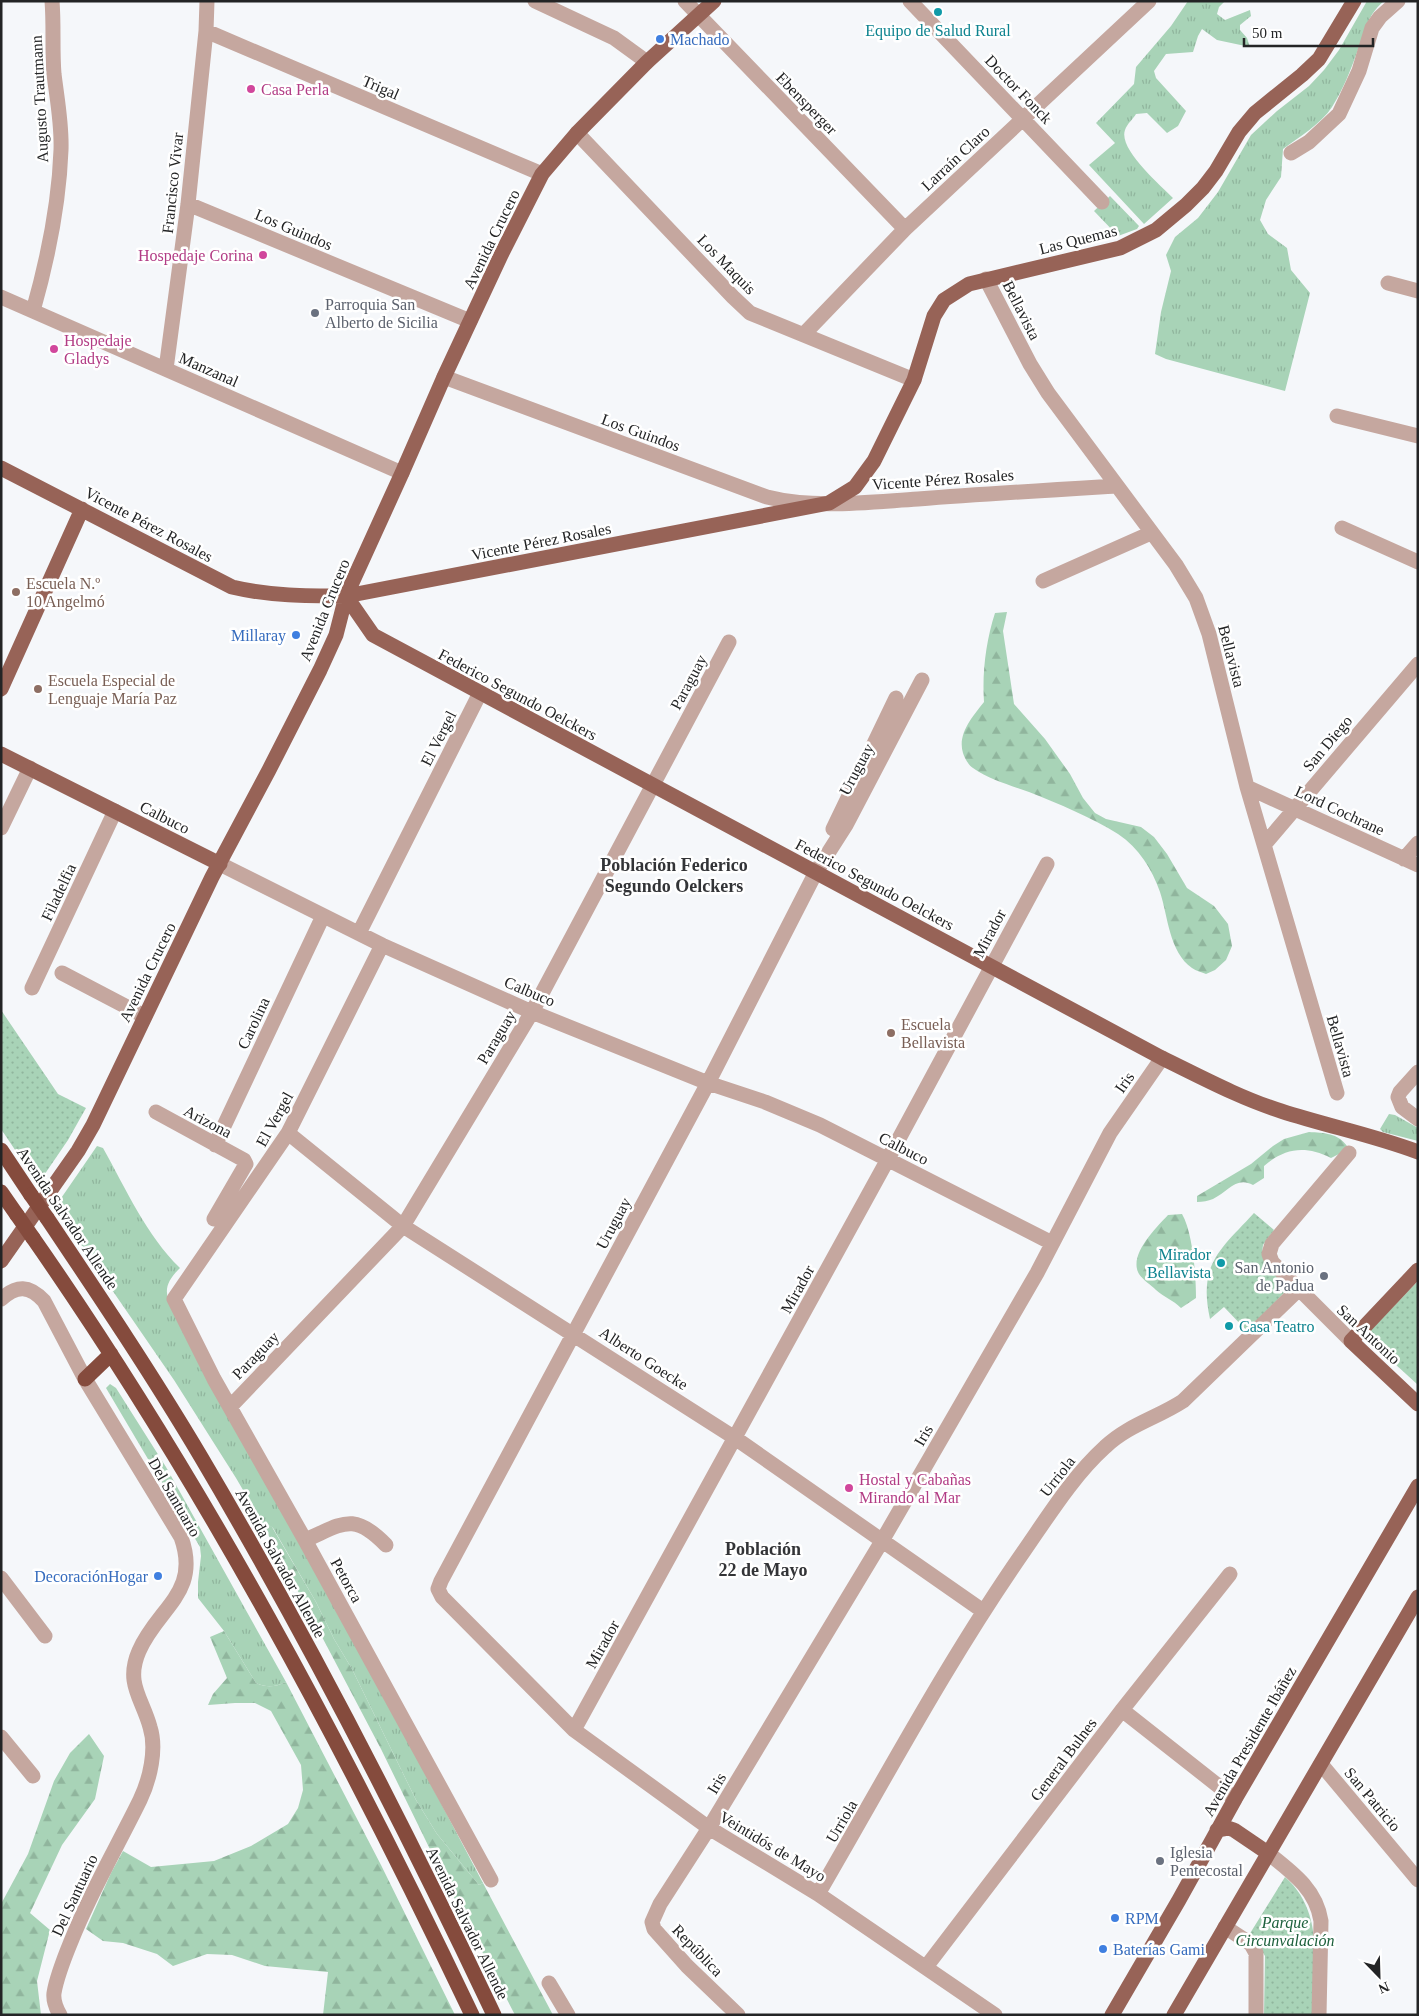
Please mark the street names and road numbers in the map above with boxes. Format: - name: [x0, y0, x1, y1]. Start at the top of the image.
- street label: Augusto Trautmann: [28, 35, 52, 163]
- street label: Doctor Fonck: [982, 52, 1055, 127]
- street label: Ebensperger: [772, 69, 841, 139]
- street label: Trigal: [359, 72, 402, 104]
- street label: Larraín Claro: [918, 123, 993, 194]
- street label: Francisco Vivar: [159, 131, 186, 234]
- street label: Avenida Crucero: [460, 187, 523, 292]
- street label: Los Guindos: [253, 206, 335, 253]
- street label: Las Quemas: [1037, 222, 1119, 257]
- street label: Los Maquis: [693, 231, 759, 298]
- street label: Bellavista: [999, 278, 1044, 343]
- street label: Manzanal: [177, 349, 242, 390]
- street label: Los Guindos: [599, 410, 682, 455]
- street label: Vicente Pérez Rosales: [872, 466, 1015, 493]
- street label: Vicente Pérez Rosales: [82, 484, 215, 565]
- street label: Vicente Pérez Rosales: [470, 520, 612, 563]
- street label: Avenida Crucero: [296, 557, 353, 664]
- street label: Bellavista: [1215, 623, 1248, 689]
- street label: Federico Segundo Oelckers: [435, 645, 600, 744]
- street label: Paraguay: [667, 652, 711, 713]
- street label: El Vergel: [417, 707, 461, 769]
- street label: San Diego: [1299, 712, 1356, 775]
- street label: Uruguay: [836, 741, 878, 798]
- street label: Lord Cochrane: [1293, 782, 1387, 839]
- street label: Calbuco: [137, 798, 192, 837]
- street label: Federico Segundo Oelckers: [792, 835, 957, 934]
- street label: Filadelfia: [38, 861, 79, 924]
- street label: Mirador: [970, 906, 1010, 960]
- street label: Avenida Crucero: [116, 920, 179, 1025]
- street label: Calbuco: [502, 973, 558, 1010]
- street label: Carolina: [234, 995, 273, 1052]
- street label: Paraguay: [474, 1007, 520, 1068]
- street label: Bellavista: [1324, 1013, 1358, 1079]
- street label: Iris: [1111, 1069, 1137, 1096]
- street label: El Vergel: [253, 1089, 297, 1150]
- street label: Arizona: [181, 1102, 235, 1141]
- street label: Calbuco: [876, 1129, 931, 1168]
- street label: Avenida Salvador Allende: [14, 1144, 122, 1293]
- street label: Uruguay: [593, 1195, 635, 1252]
- street label: Mirador: [777, 1262, 818, 1316]
- street label: San Antonio: [1334, 1301, 1404, 1368]
- street label: Alberto Goecke: [596, 1324, 691, 1393]
- street label: Paraguay: [229, 1328, 283, 1383]
- street label: Iris: [911, 1422, 936, 1449]
- street label: Urriola: [1036, 1453, 1078, 1500]
- street label: Del Santuario: [145, 1455, 204, 1540]
- street label: Avenida Salvador Allende: [232, 1486, 329, 1641]
- street label: Petorca: [327, 1555, 366, 1605]
- street label: Mirador: [582, 1617, 623, 1671]
- street label: Avenida Presidente Ibáñez: [1199, 1663, 1299, 1819]
- street label: General Bulnes: [1027, 1715, 1100, 1804]
- street label: San Patricio: [1341, 1764, 1404, 1835]
- street label: Iris: [704, 1770, 729, 1797]
- street label: Urriola: [823, 1797, 860, 1846]
- street label: Veintidós de Mayo: [716, 1808, 829, 1886]
- street label: Avenida Salvador Allende: [423, 1844, 512, 2002]
- street label: Del Santuario: [48, 1852, 101, 1939]
- street label: República: [668, 1921, 726, 1980]

